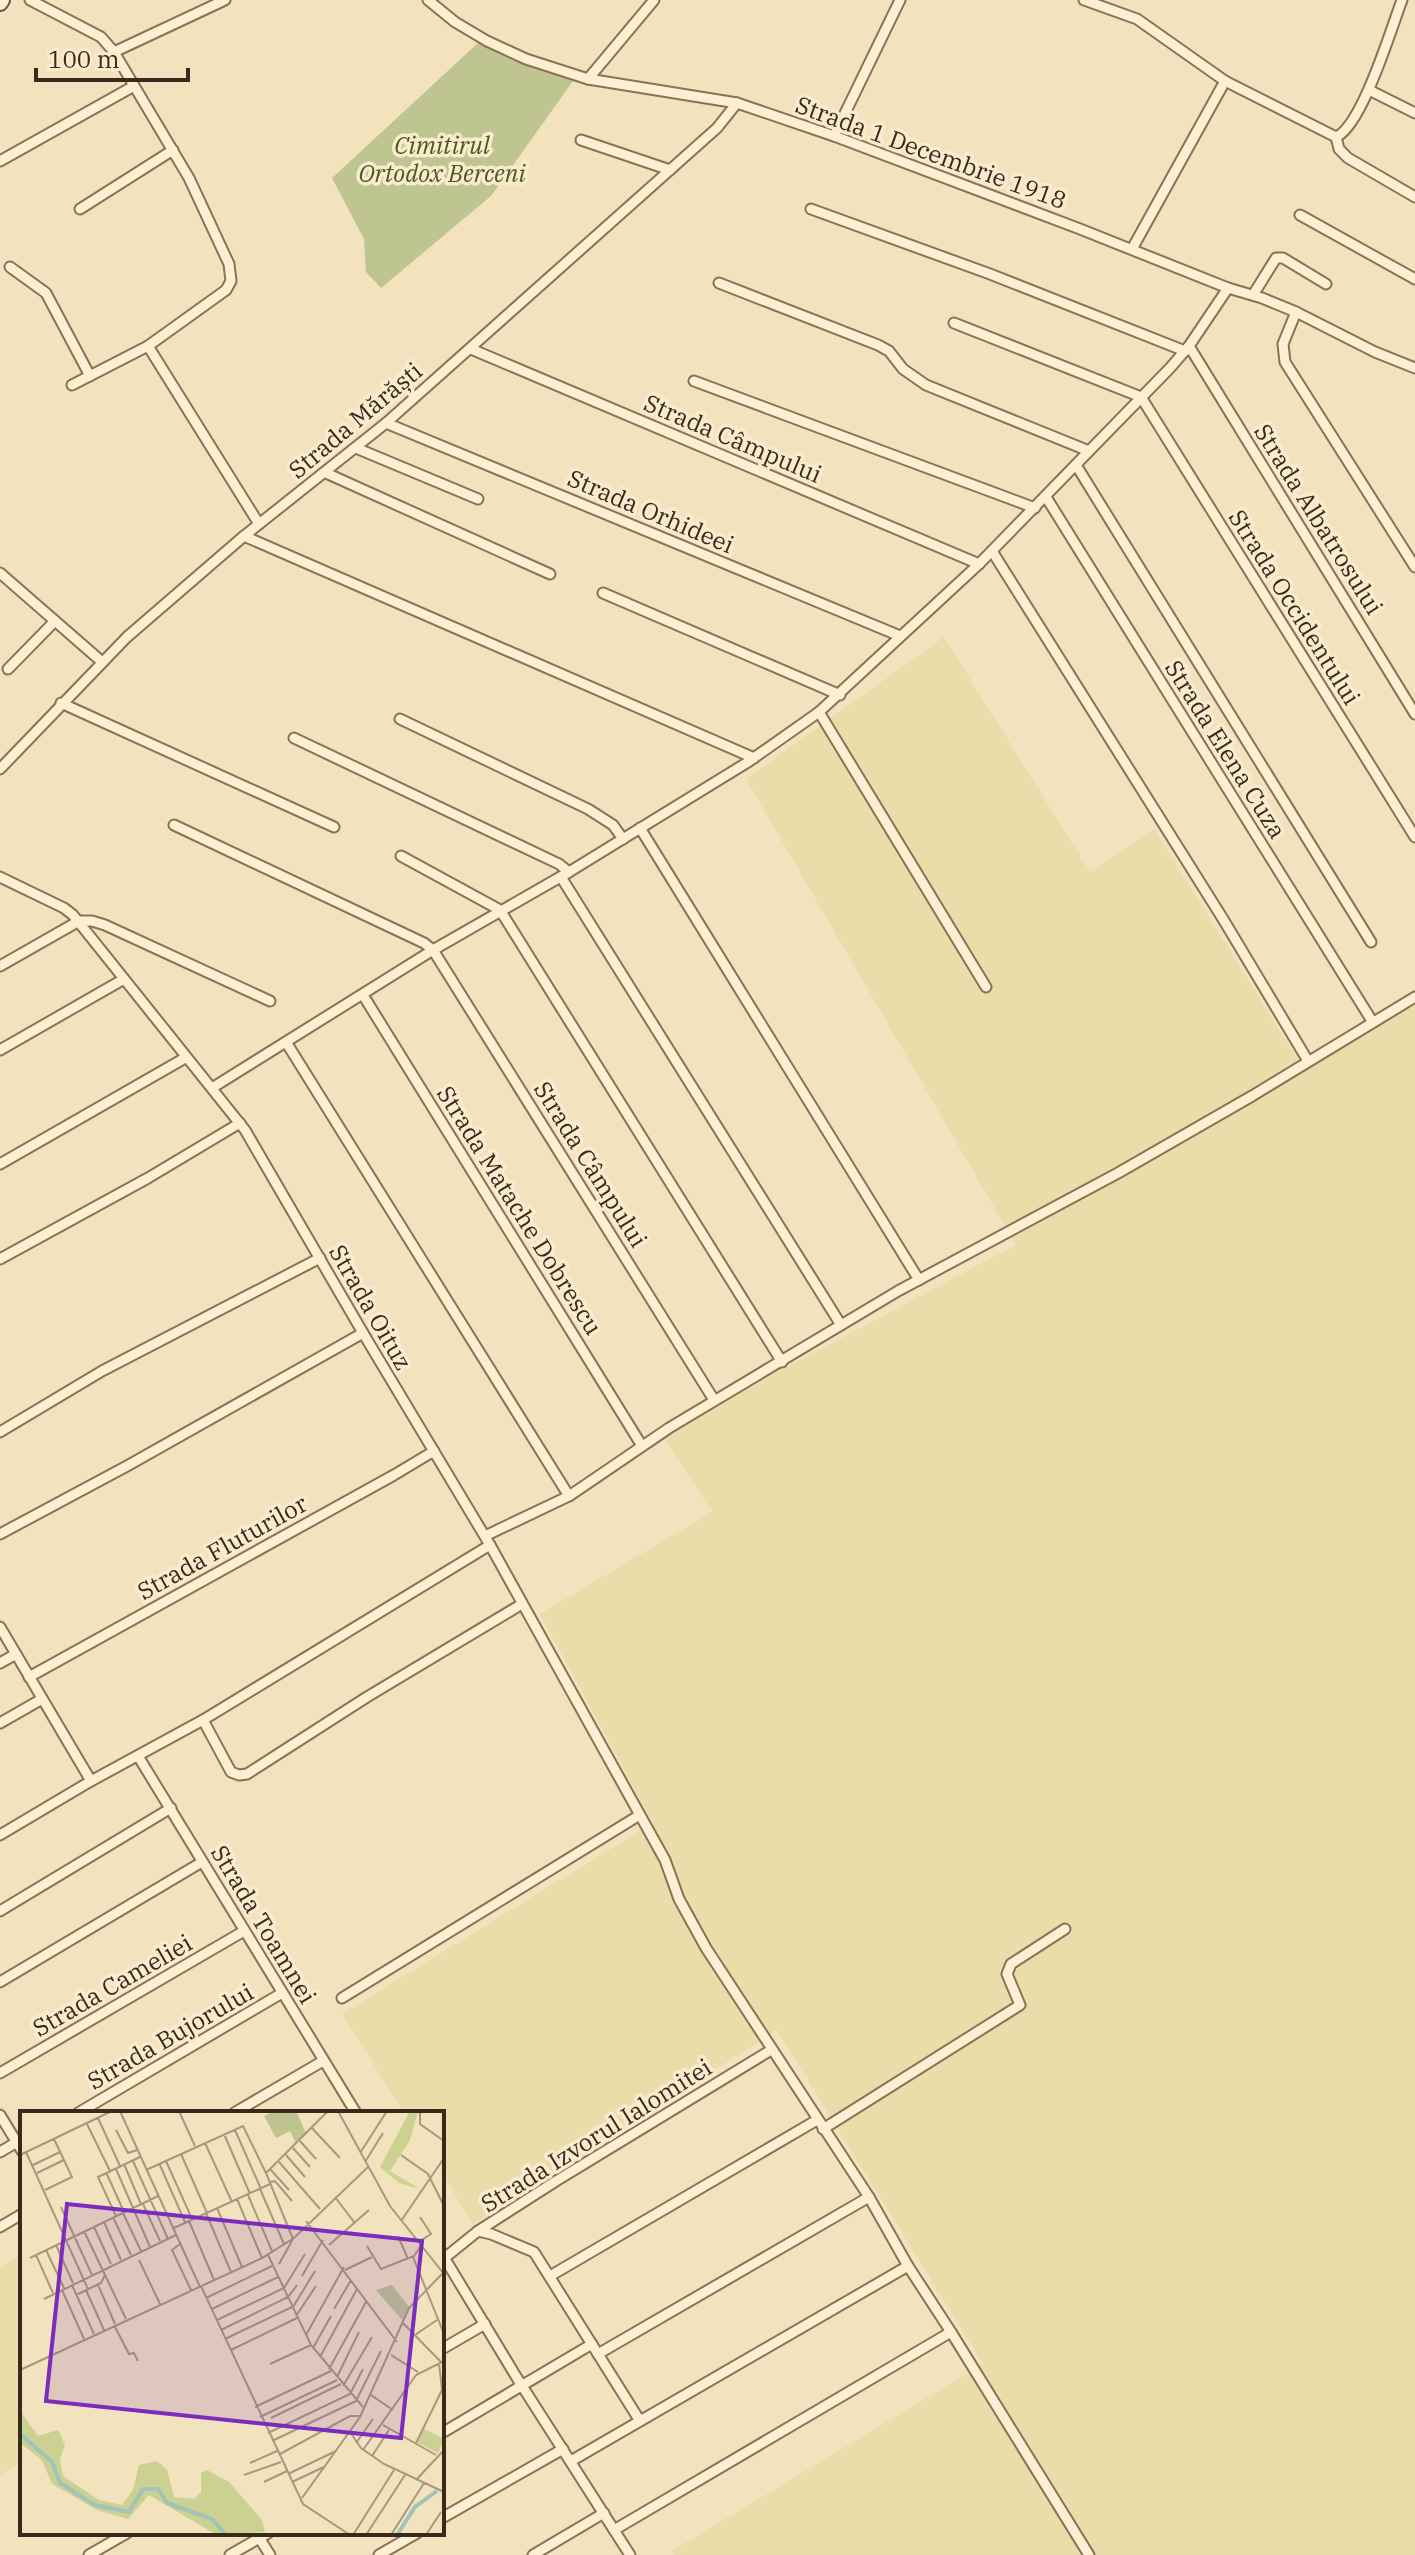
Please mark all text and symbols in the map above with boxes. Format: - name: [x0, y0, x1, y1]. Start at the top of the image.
- scale bar: [36, 32, 188, 82]
- text: 100 m: [48, 43, 120, 75]
- street label: Strada 1 Decembrie 1918: [791, 88, 1071, 216]
- park label: Cimitirul Ortodox Berceni: [358, 129, 526, 189]
- street label: Strada Mărăști: [282, 355, 428, 485]
- street label: Strada Câmpului: [639, 386, 827, 490]
- street label: Strada Albatrosului: [1247, 418, 1391, 620]
- street label: Strada Orhideei: [563, 462, 739, 560]
- street label: Strada Occidentului: [1222, 503, 1368, 711]
- street label: Strada Elena Cuza: [1158, 654, 1294, 844]
- street label: Strada Câmpului: [527, 1075, 655, 1253]
- street label: Strada Matache Dobrescu: [430, 1079, 610, 1341]
- street label: Strada Oituz: [322, 1238, 420, 1376]
- street label: Strada Fluturilor: [131, 1487, 313, 1607]
- street label: Strada Toamnei: [204, 1839, 324, 2009]
- street label: Strada Cameliei: [27, 1926, 197, 2044]
- street label: Strada Bujorului: [81, 1975, 259, 2097]
- street label: Strada Izvorul Ialomitei: [475, 2051, 717, 2219]
- inset map: [20, 2111, 444, 2535]

